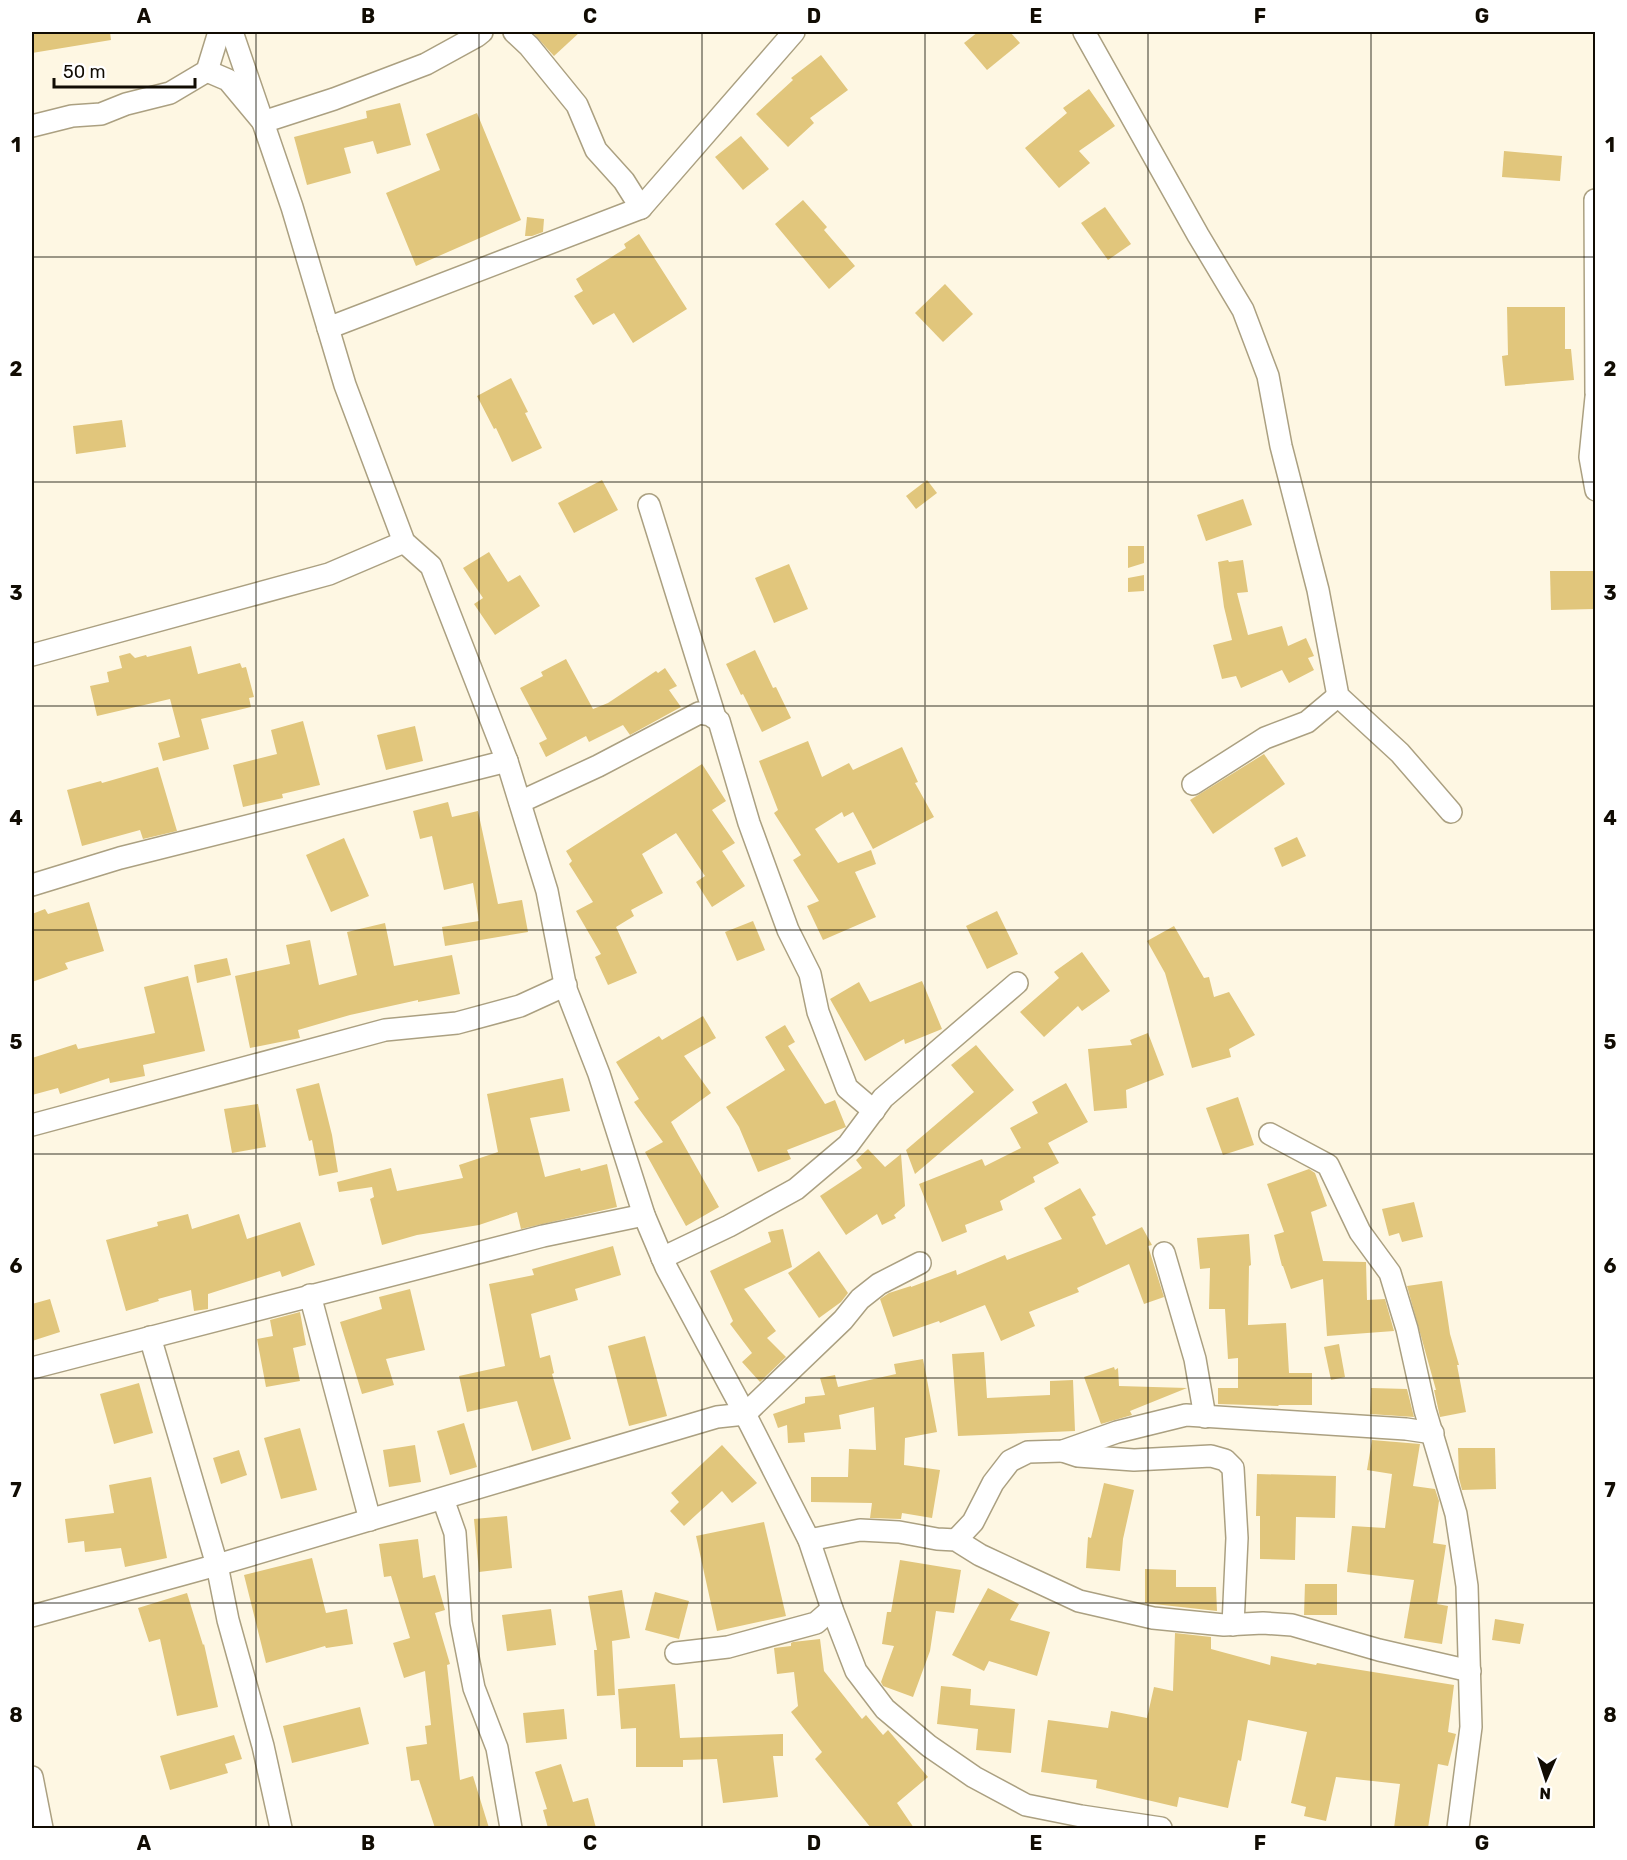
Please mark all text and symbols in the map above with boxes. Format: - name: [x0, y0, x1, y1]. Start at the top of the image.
- text: A: [137, 4, 152, 28]
- text: B: [361, 4, 375, 28]
- text: C: [583, 4, 597, 28]
- text: D: [807, 4, 821, 28]
- text: E: [1030, 4, 1042, 28]
- text: F: [1254, 4, 1266, 28]
- text: G: [1475, 4, 1489, 28]
- scale bar: [54, 51, 195, 89]
- text: 50 m: [63, 61, 106, 83]
- text: 1: [11, 133, 21, 157]
- text: 1: [1605, 133, 1615, 157]
- text: 2: [10, 357, 23, 381]
- text: 2: [1604, 357, 1617, 381]
- text: 3: [9, 581, 23, 605]
- text: 3: [1603, 581, 1617, 605]
- text: 4: [9, 806, 23, 830]
- text: 4: [1603, 806, 1617, 830]
- text: 5: [10, 1030, 23, 1054]
- text: 5: [1604, 1030, 1617, 1054]
- text: 6: [9, 1254, 23, 1278]
- text: 6: [1603, 1254, 1617, 1278]
- text: 7: [10, 1478, 22, 1502]
- text: 7: [1604, 1478, 1616, 1502]
- text: 8: [9, 1703, 23, 1727]
- text: 8: [1603, 1703, 1617, 1727]
- north arrow: [1516, 1749, 1576, 1809]
- text: N: [1539, 1784, 1551, 1803]
- text: A: [137, 1831, 152, 1855]
- text: B: [361, 1831, 375, 1855]
- text: C: [583, 1831, 597, 1855]
- text: D: [807, 1831, 821, 1855]
- text: E: [1030, 1831, 1042, 1855]
- text: F: [1254, 1831, 1266, 1855]
- text: G: [1475, 1831, 1489, 1855]

